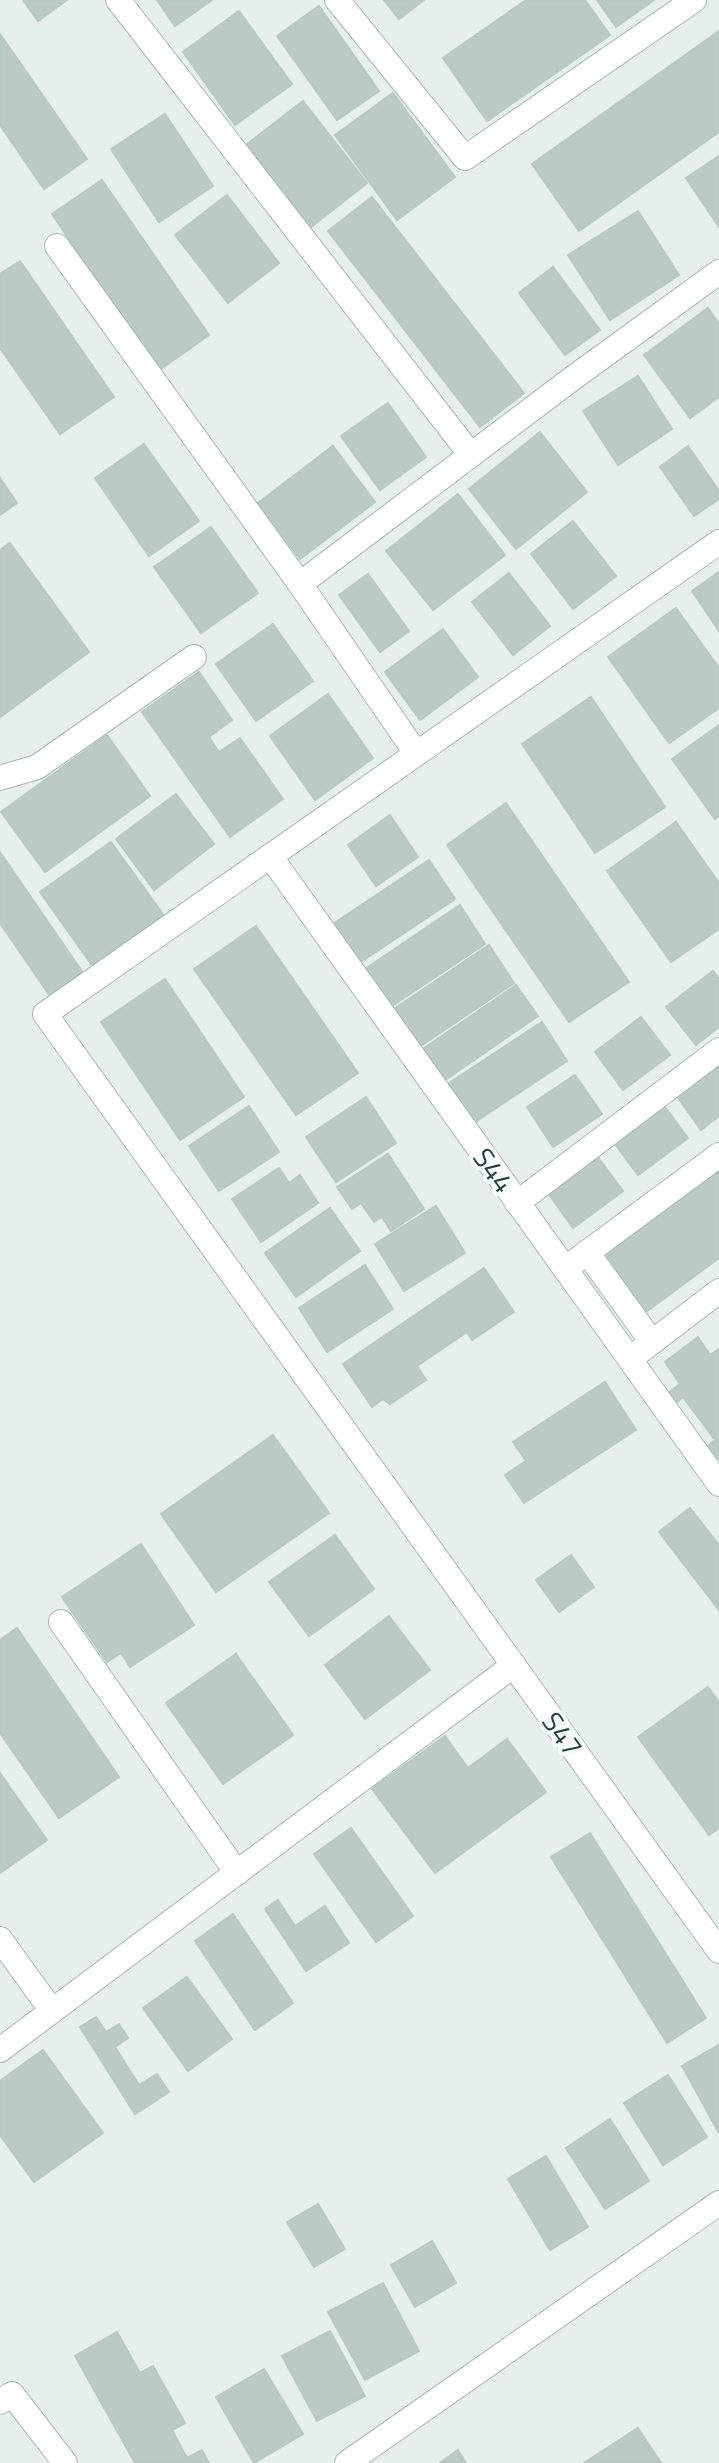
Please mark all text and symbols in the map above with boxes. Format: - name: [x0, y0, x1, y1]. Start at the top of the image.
- street label: S44: [463, 1139, 525, 1201]
- street label: S47: [532, 1703, 594, 1765]

